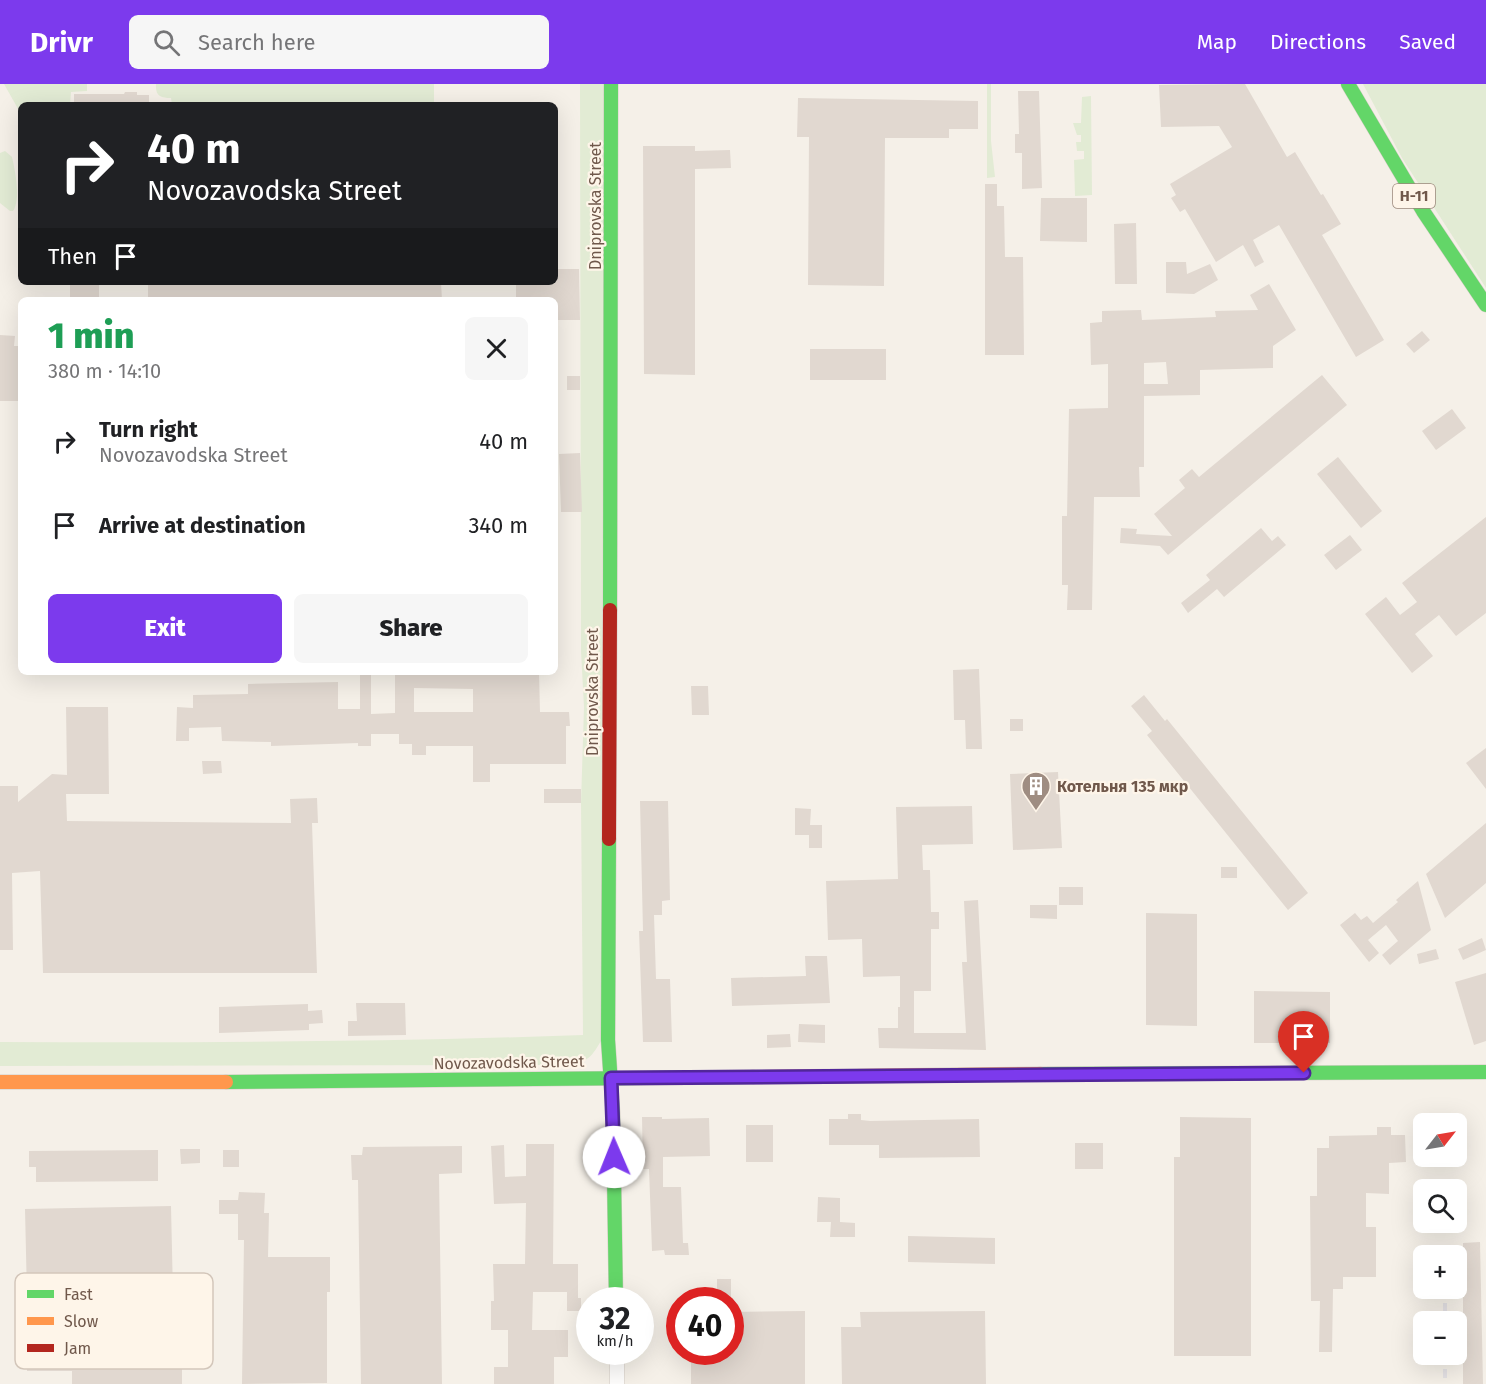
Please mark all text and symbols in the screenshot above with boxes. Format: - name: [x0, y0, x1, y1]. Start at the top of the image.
- search box: [129, 15, 549, 69]
- text: Drivr: [30, 26, 93, 59]
- icon: search: [150, 26, 183, 59]
- text: Search here: [198, 29, 315, 56]
- text: Map: [1197, 29, 1237, 55]
- text: Directions: [1270, 29, 1366, 55]
- text: Saved: [1399, 29, 1456, 55]
- text: 40 m: [147, 124, 241, 174]
- icon: right: [48, 126, 126, 204]
- street label: Dniprovska Street: [586, 142, 605, 270]
- text: Novozavodska Street: [147, 175, 402, 207]
- road number: Н-11: [1393, 184, 1435, 208]
- icon: arrive: [109, 240, 142, 273]
- text: Then: [48, 243, 97, 270]
- text: 1 min: [48, 314, 134, 358]
- button: close: [465, 317, 528, 380]
- text: 380 m · 14:10: [48, 359, 161, 383]
- text: Turn right: [99, 416, 198, 443]
- icon: right: [48, 425, 81, 458]
- text: 40 m: [479, 428, 528, 455]
- text: Novozavodska Street: [99, 443, 288, 467]
- icon: arrive: [48, 509, 81, 542]
- text: Arrive at destination: [99, 512, 306, 539]
- text: 340 m: [468, 512, 528, 539]
- button: Exit: [48, 594, 282, 663]
- button: Share: [294, 594, 528, 663]
- street label: Dniprovska Street: [583, 628, 602, 756]
- building icon: Котельня 135 мкр: [1020, 770, 1052, 812]
- place label: Котельня 135 мкр: [1057, 777, 1188, 796]
- pin: [1278, 1011, 1329, 1073]
- icon: arrive: [1287, 1020, 1320, 1053]
- street label: Novozavodska Street: [433, 1052, 585, 1073]
- north arrow: [1413, 1113, 1467, 1167]
- map controls: [1413, 1113, 1467, 1365]
- position arrow: [582, 1125, 646, 1189]
- button: search: [1413, 1179, 1467, 1233]
- button: +: [1413, 1245, 1467, 1299]
- legend: [15, 1273, 213, 1369]
- text: Fast: [64, 1285, 93, 1304]
- speed limit sign: 40: [666, 1287, 744, 1365]
- text: 32: [600, 1301, 630, 1337]
- button: −: [1413, 1311, 1467, 1365]
- text: Slow: [64, 1312, 99, 1331]
- text: km/h: [596, 1332, 634, 1350]
- text: Jam: [64, 1339, 91, 1358]

